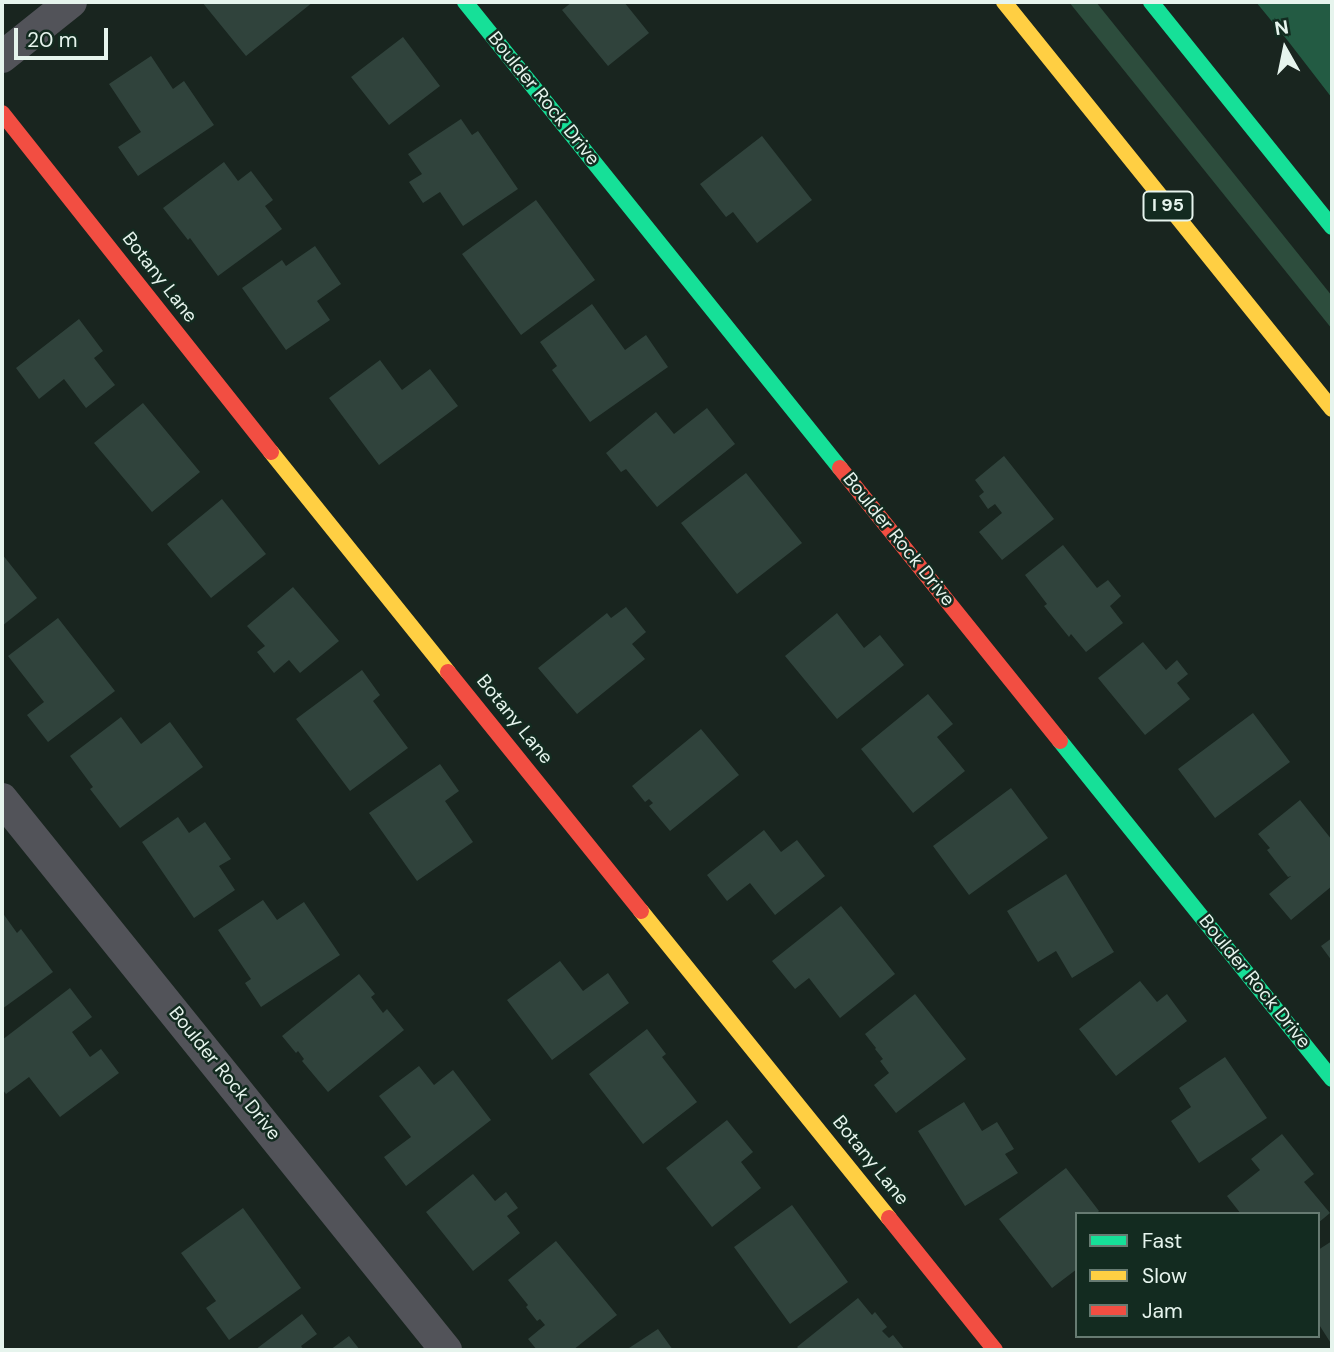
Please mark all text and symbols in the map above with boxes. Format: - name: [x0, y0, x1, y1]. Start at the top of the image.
- scale bar: [18, 14, 112, 58]
- north arrow: [1250, 14, 1320, 84]
- text: N: [1273, 14, 1290, 41]
- text: 20 m: [27, 26, 78, 54]
- street label: Boulder Rock Drive: [482, 28, 604, 170]
- road number: I 95: [1144, 191, 1192, 220]
- street label: Botany Lane: [117, 228, 201, 328]
- street label: Boulder Rock Drive: [837, 469, 959, 611]
- street label: Botany Lane: [471, 671, 557, 769]
- street label: Boulder Rock Drive: [1193, 911, 1315, 1053]
- street label: Boulder Rock Drive: [163, 1003, 285, 1145]
- street label: Botany Lane: [827, 1112, 913, 1210]
- legend: [1075, 1212, 1320, 1338]
- text: Fast: [1142, 1227, 1182, 1255]
- text: Slow: [1142, 1262, 1187, 1290]
- text: Jam: [1142, 1297, 1183, 1325]

